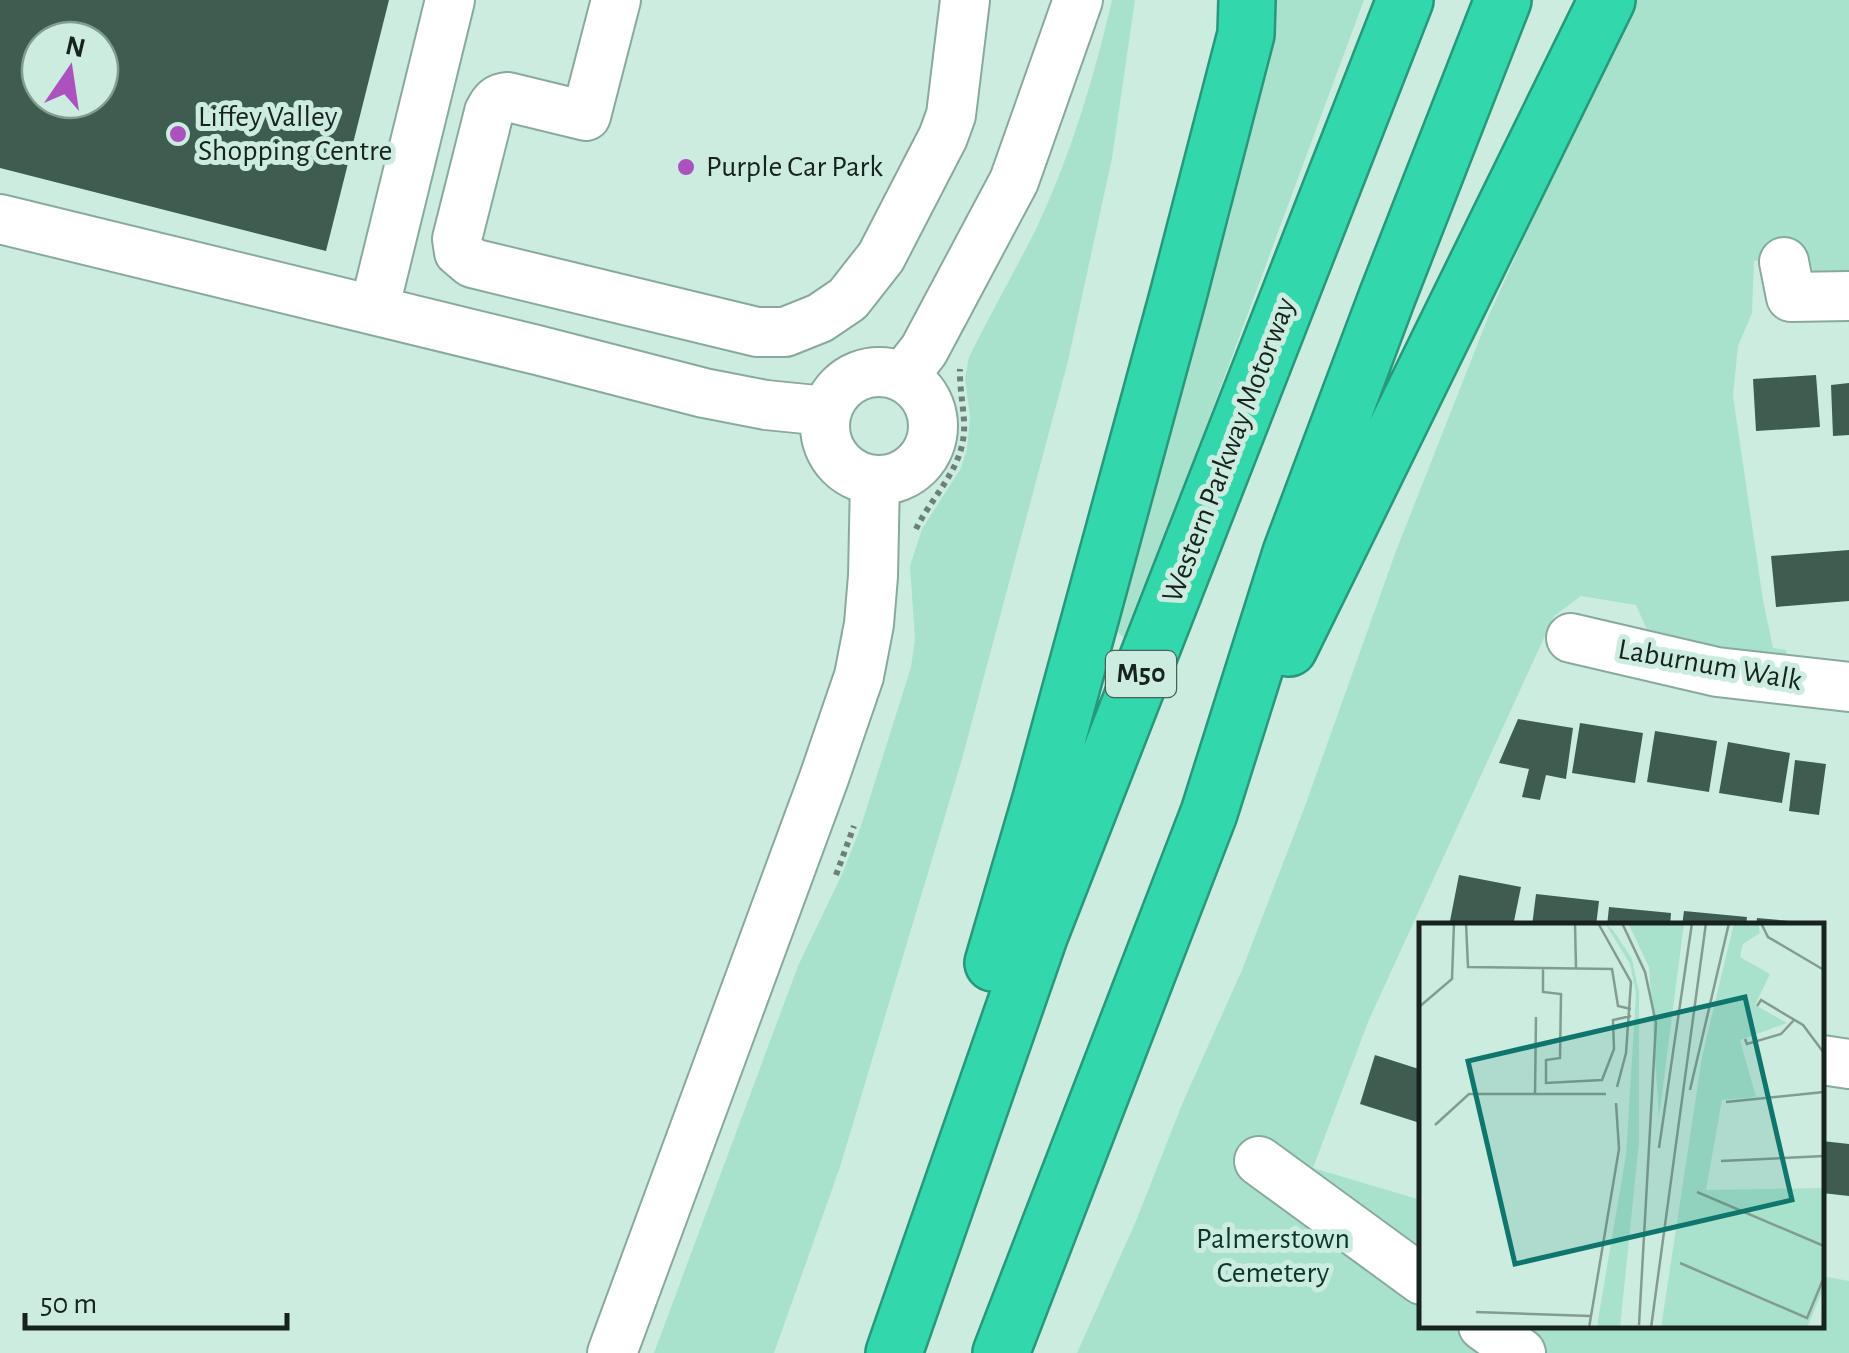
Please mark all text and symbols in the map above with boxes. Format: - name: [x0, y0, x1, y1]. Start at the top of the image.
- north arrow: [20, 20, 120, 120]
- text: N: [63, 32, 88, 63]
- place label: Liffey Valley Shopping Centre: [198, 102, 392, 166]
- marker: Liffey Valley Shopping Centre: [167, 123, 189, 145]
- place label: Purple Car Park: [706, 152, 883, 182]
- marker: Purple Car Park: [675, 156, 697, 178]
- street label: Western Parkway Motorway: [1157, 293, 1301, 606]
- street label: Laburnum Walk: [1616, 634, 1805, 696]
- road number: M50: [1106, 651, 1176, 697]
- inset map: [1419, 923, 1824, 1328]
- park label: Palmerstown Cemetery: [1196, 1224, 1350, 1288]
- scale bar: [25, 1268, 288, 1330]
- text: 50 m: [40, 1289, 97, 1319]

